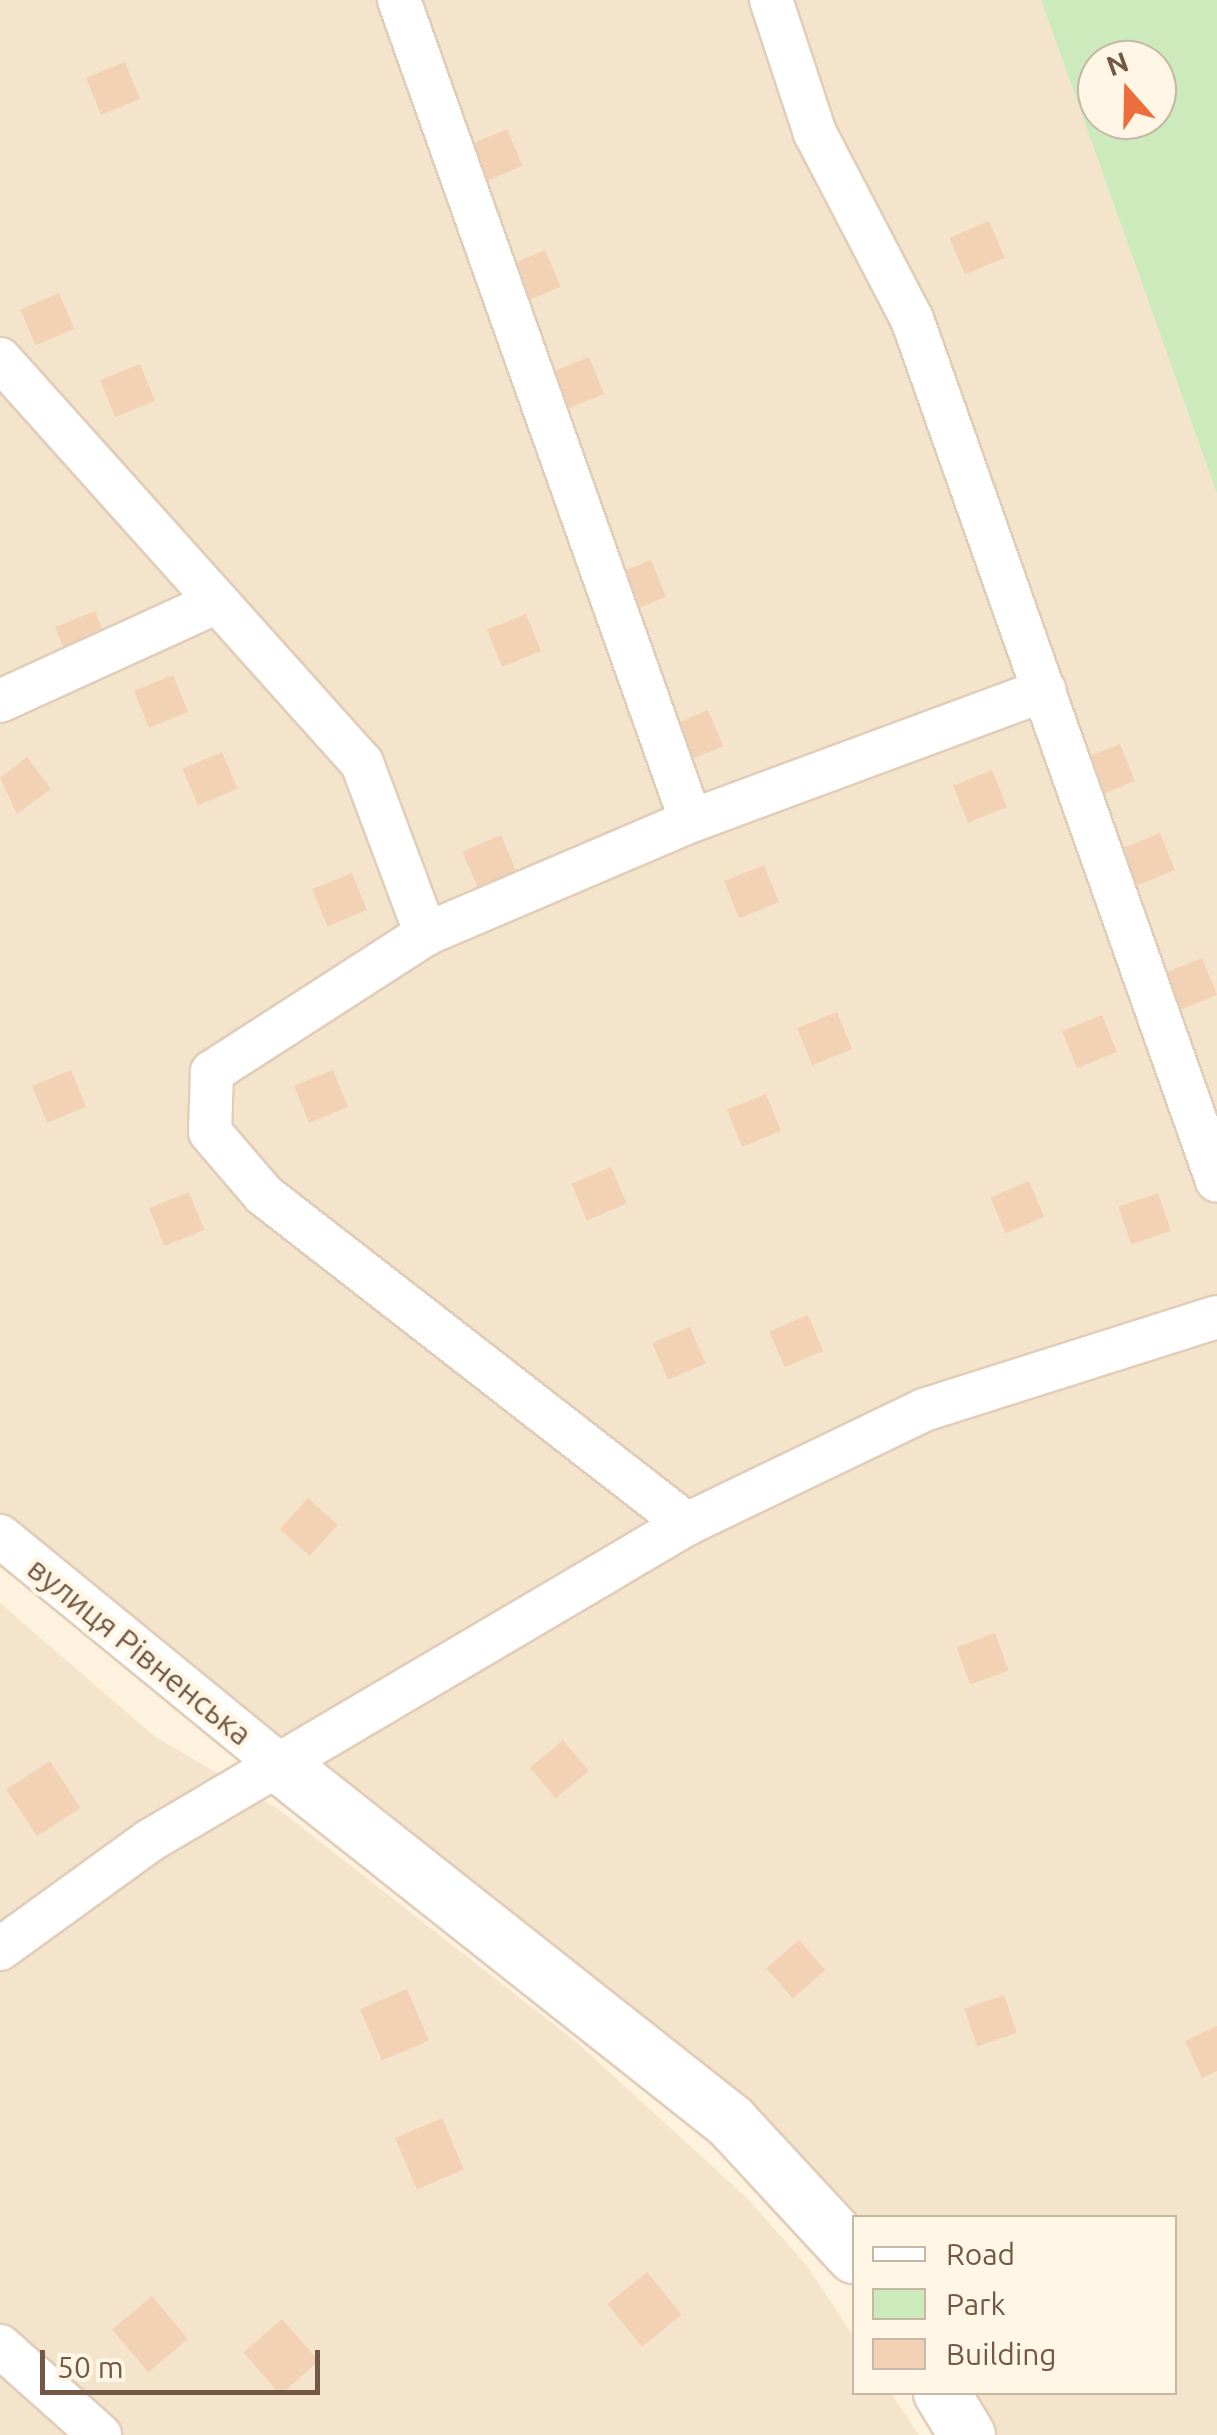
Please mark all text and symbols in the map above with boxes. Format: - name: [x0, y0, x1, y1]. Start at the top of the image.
- north arrow: [1077, 40, 1177, 140]
- text: N: [1102, 45, 1132, 81]
- street label: вулиця Рівненська: [20, 1549, 260, 1753]
- legend: [852, 2215, 1177, 2395]
- text: Road: [946, 2237, 1015, 2271]
- text: Park: [946, 2287, 1006, 2321]
- scale bar: [45, 2330, 325, 2392]
- text: Building: [946, 2337, 1057, 2371]
- text: 50 m: [57, 2350, 124, 2384]

